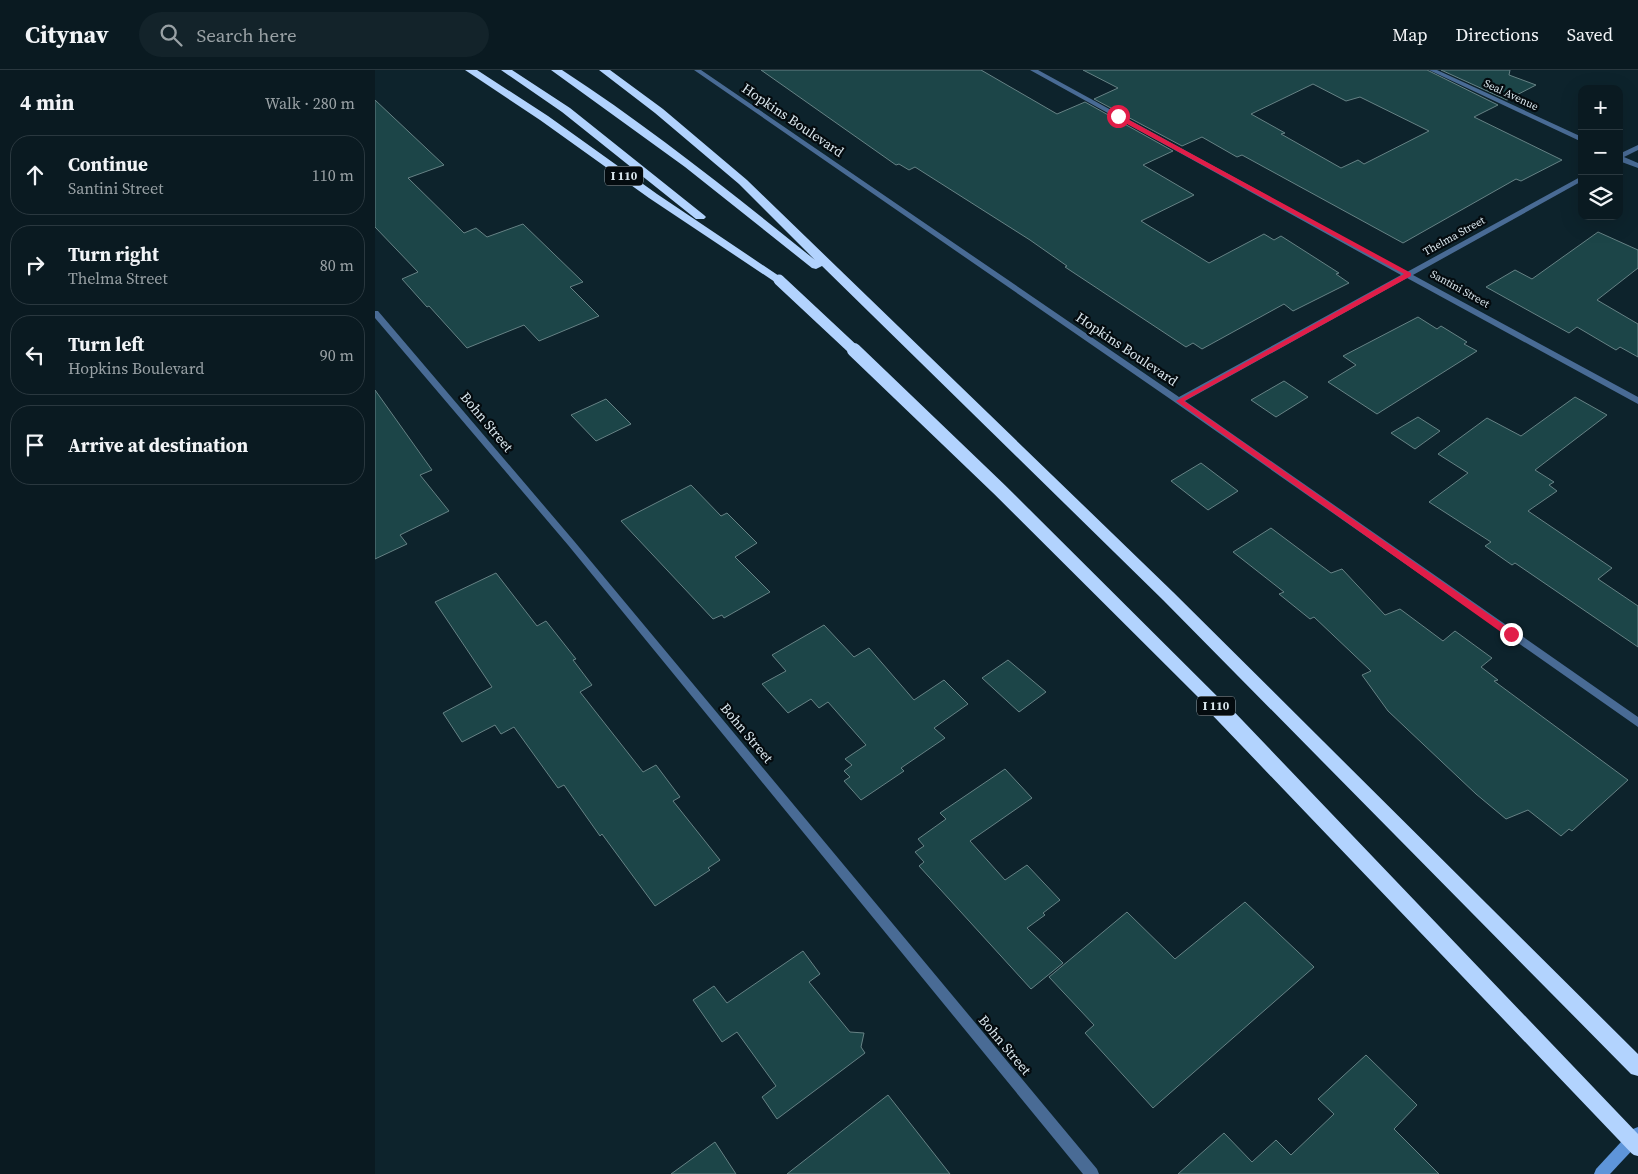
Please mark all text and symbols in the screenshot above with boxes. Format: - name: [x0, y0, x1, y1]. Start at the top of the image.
- search box: [139, 12, 489, 57]
- text: Citynav: [25, 18, 109, 51]
- icon: search: [157, 21, 185, 49]
- text: Search here: [197, 22, 297, 48]
- text: Map: [1392, 22, 1428, 47]
- text: Directions: [1456, 22, 1539, 47]
- text: Saved: [1567, 22, 1613, 47]
- street label: Seal Avenue: [1481, 76, 1541, 114]
- street label: Hopkins Boulevard: [738, 78, 848, 162]
- map controls: [1578, 85, 1623, 220]
- button: +: [1578, 85, 1623, 130]
- text: 4 min: [20, 88, 75, 117]
- text: Walk · 280 m: [265, 92, 355, 114]
- route start: [1107, 105, 1130, 128]
- button: −: [1578, 130, 1623, 175]
- text: Continue: [68, 151, 148, 177]
- icon: ahead: [21, 161, 49, 189]
- text: 110 m: [312, 164, 354, 186]
- road number: I 110: [605, 166, 643, 185]
- button: layers: [1578, 175, 1623, 220]
- text: Santini Street: [68, 177, 163, 199]
- street label: Thelma Street: [1420, 213, 1488, 259]
- text: Turn right: [68, 241, 159, 267]
- icon: right: [21, 251, 49, 279]
- text: 80 m: [320, 254, 354, 276]
- text: Thelma Street: [68, 267, 168, 289]
- street label: Santini Street: [1428, 267, 1493, 312]
- street label: Hopkins Boulevard: [1072, 307, 1182, 391]
- text: Turn left: [68, 331, 144, 357]
- icon: left: [21, 341, 49, 369]
- text: 90 m: [320, 344, 354, 366]
- text: Hopkins Boulevard: [68, 357, 204, 379]
- street label: Bohn Street: [456, 388, 518, 457]
- icon: arrive: [21, 431, 49, 459]
- text: Arrive at destination: [68, 432, 248, 458]
- route end: [1500, 623, 1523, 646]
- road number: I 110: [1197, 696, 1235, 716]
- street label: Bohn Street: [716, 699, 778, 768]
- street label: Bohn Street: [974, 1011, 1036, 1080]

